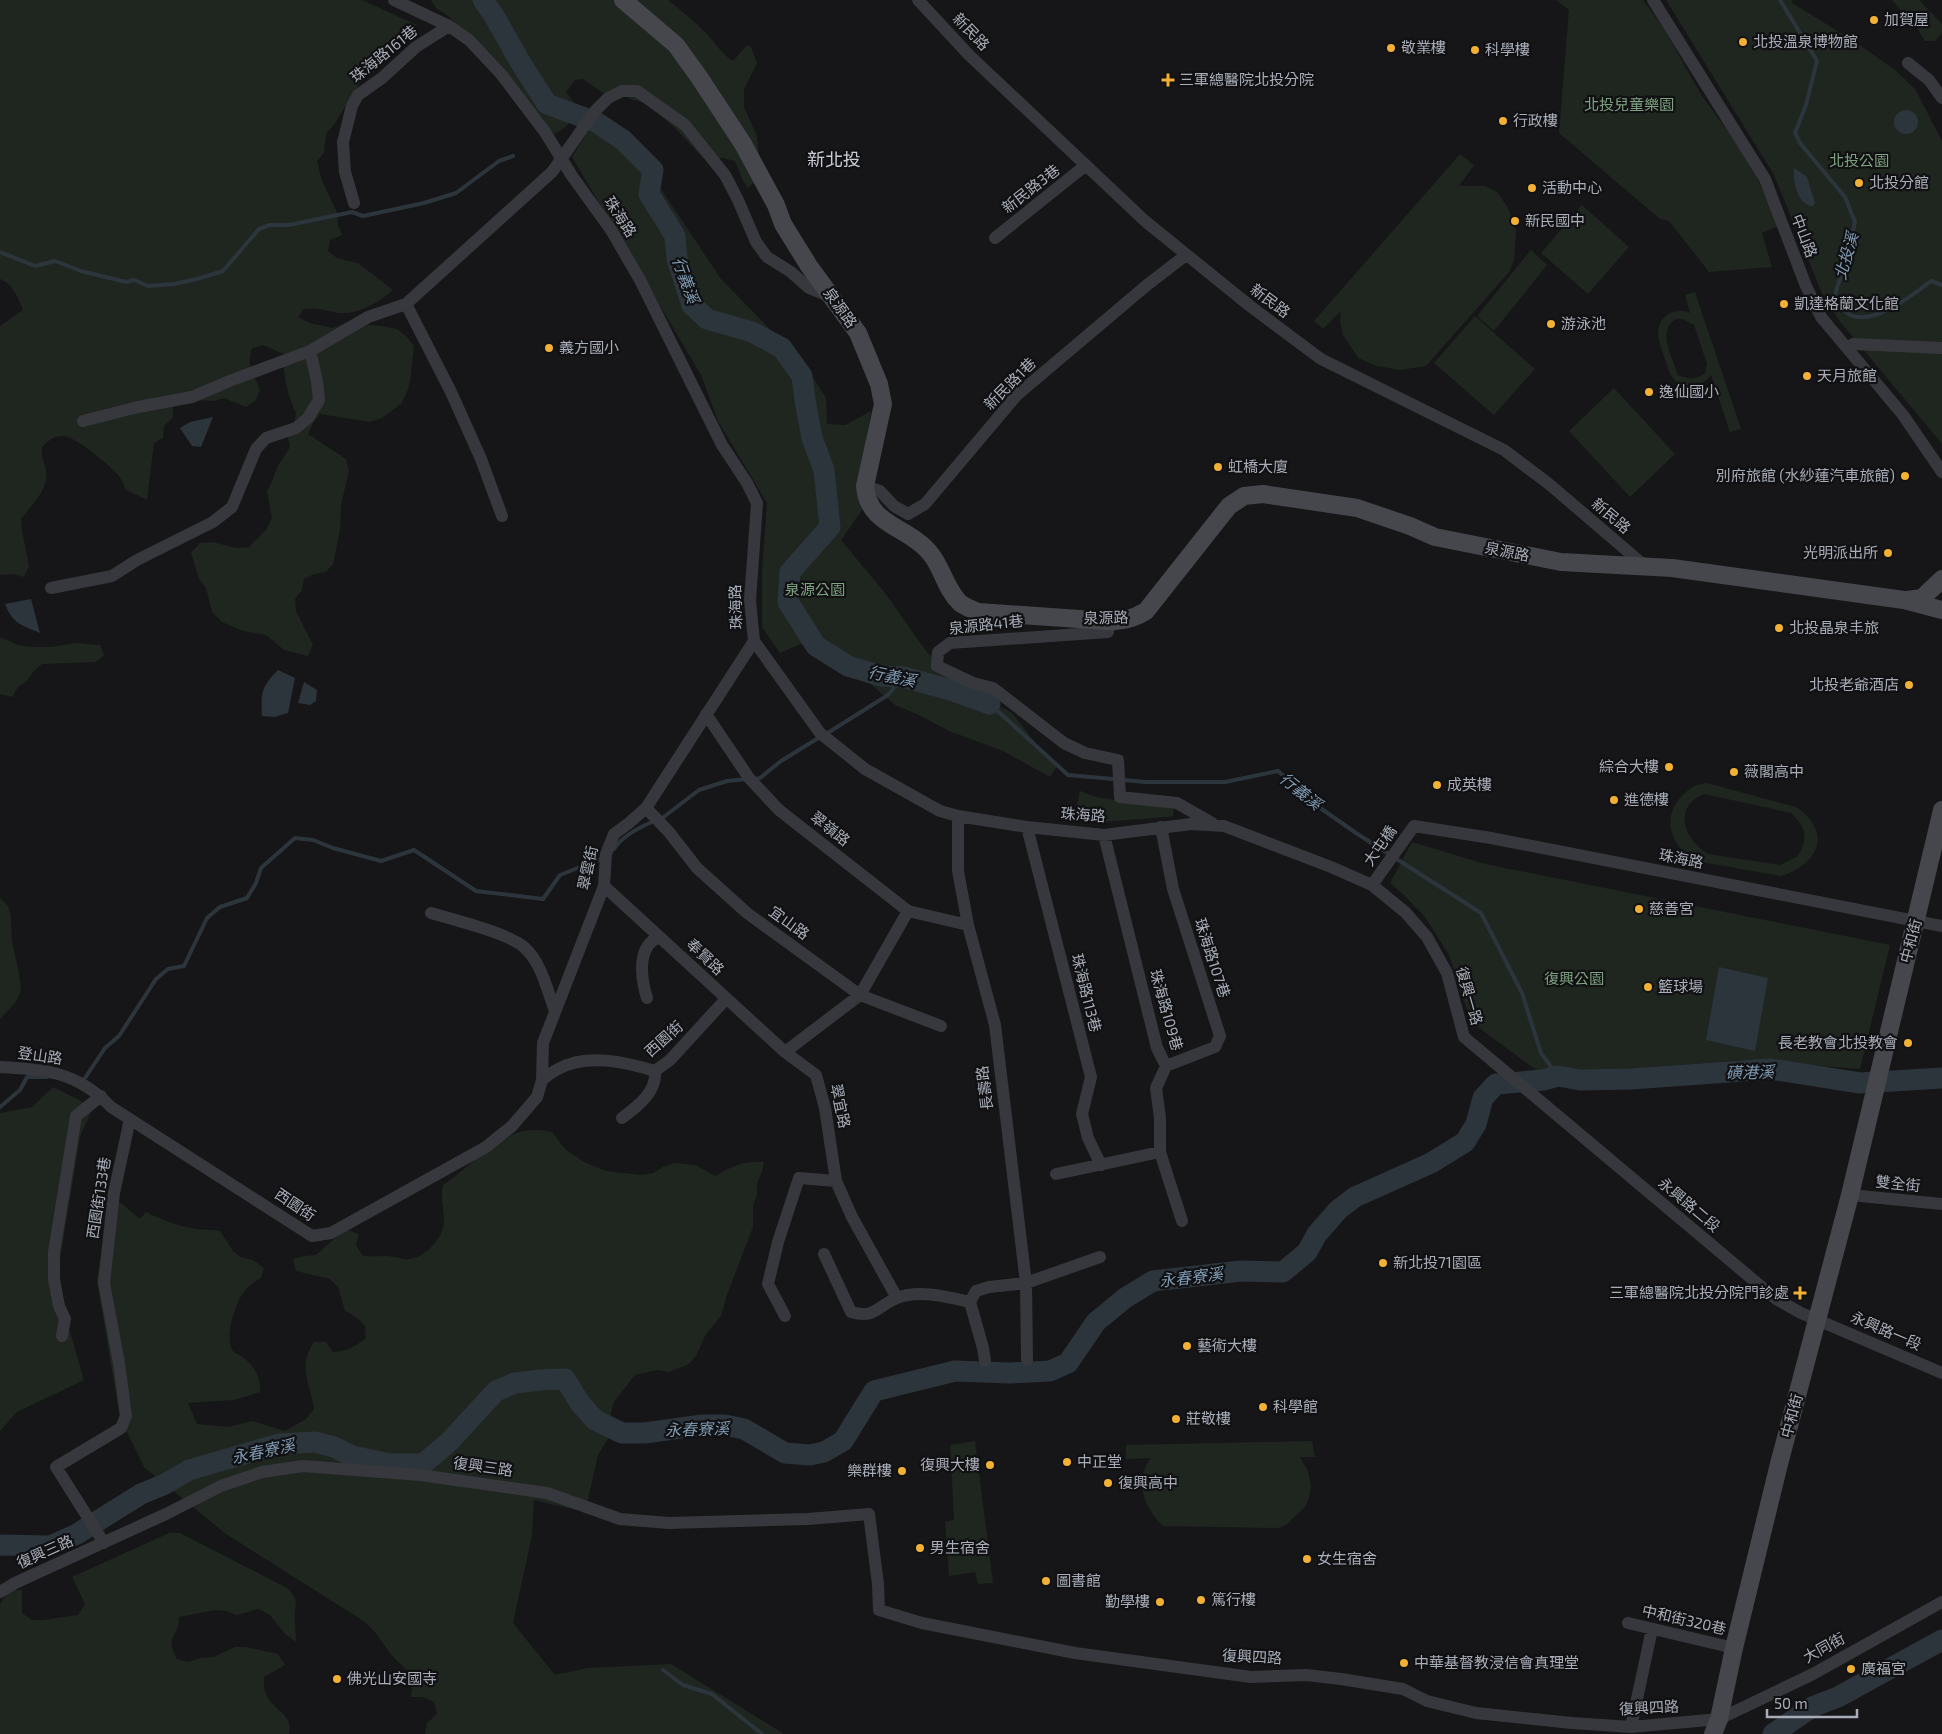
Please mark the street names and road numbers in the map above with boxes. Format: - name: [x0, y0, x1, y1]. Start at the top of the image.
- street label: 新民路: [950, 9, 994, 54]
- street label: 珠海路161巷: [346, 21, 420, 86]
- street label: 新民路3巷: [998, 160, 1063, 216]
- street label: 珠海路: [601, 193, 641, 240]
- street label: 中山路: [1788, 211, 1821, 260]
- street label: 新民路: [1247, 279, 1294, 321]
- street label: 泉源路: [820, 284, 861, 331]
- street label: 新民路1巷: [980, 354, 1039, 413]
- street label: 新民路: [1589, 494, 1635, 537]
- street label: 泉源路: [1483, 538, 1531, 564]
- street label: 珠海路: [725, 584, 745, 630]
- street label: 泉源路: [1083, 608, 1129, 626]
- street label: 泉源路41巷: [948, 611, 1024, 637]
- street label: 珠海路: [1060, 803, 1106, 825]
- street label: 翠嶺路: [807, 807, 854, 849]
- street label: 大屯橋: [1359, 822, 1399, 869]
- street label: 翠雲街: [574, 844, 601, 892]
- street label: 珠海路: [1657, 845, 1705, 871]
- street label: 宜山路: [766, 902, 813, 943]
- street label: 珠海路107巷: [1192, 916, 1234, 1000]
- street label: 中和街: [1896, 917, 1925, 965]
- street label: 奉賢路: [683, 934, 728, 978]
- street label: 珠海路113巷: [1069, 952, 1105, 1034]
- street label: 復興一路: [1453, 964, 1487, 1027]
- street label: 珠海路109巷: [1147, 967, 1187, 1052]
- street label: 西園街: [641, 1017, 686, 1060]
- street label: 登山路: [17, 1043, 64, 1067]
- street label: 長壽路: [972, 1065, 996, 1112]
- street label: 翠宜路: [827, 1082, 854, 1130]
- street label: 西園街133巷: [83, 1156, 113, 1240]
- street label: 雙全街: [1875, 1172, 1921, 1194]
- street label: 永興路二段: [1655, 1173, 1724, 1235]
- street label: 西園街: [272, 1184, 319, 1224]
- street label: 永興路一段: [1848, 1307, 1924, 1353]
- street label: 中和街: [1777, 1392, 1806, 1440]
- street label: 復興三路: [452, 1453, 514, 1479]
- street label: 復興三路: [14, 1531, 76, 1572]
- street label: 中和街320巷: [1640, 1601, 1728, 1637]
- street label: 大同街: [1799, 1628, 1848, 1666]
- street label: 復興四路: [1222, 1645, 1282, 1667]
- street label: 復興四路: [1619, 1696, 1679, 1718]

